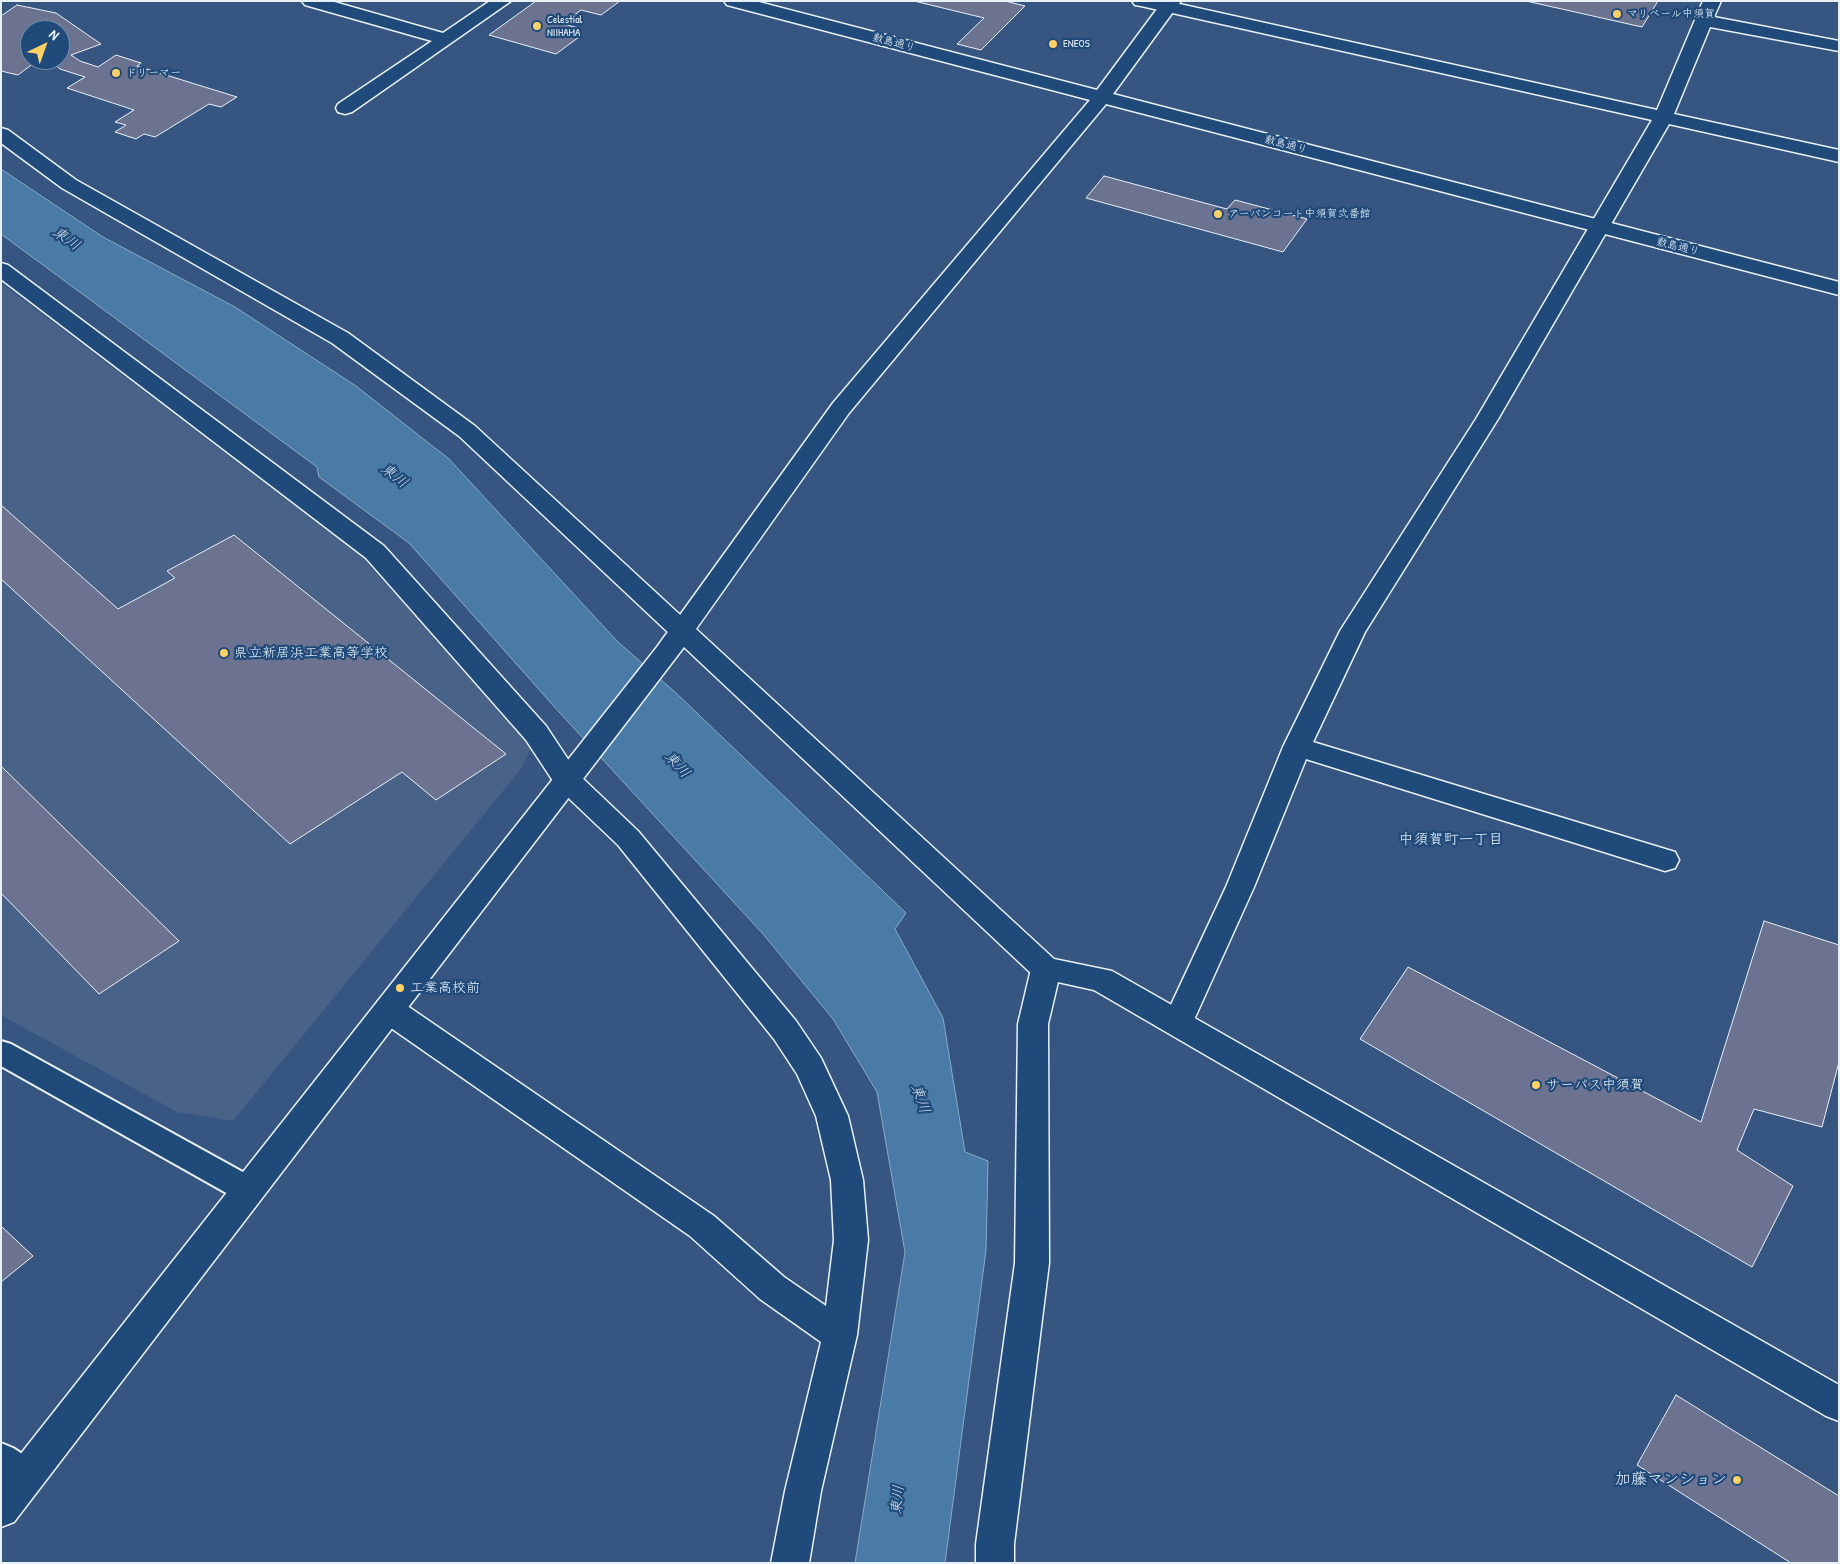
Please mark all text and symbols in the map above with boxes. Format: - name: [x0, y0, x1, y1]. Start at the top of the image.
- place label: マリベール中須賀: [1627, 7, 1715, 21]
- marker: マリベール中須賀: [1611, 8, 1623, 20]
- place label: Celestial NIIHAMA: [547, 13, 582, 39]
- north arrow: [20, 20, 70, 70]
- marker: Celestial NIIHAMA: [531, 20, 543, 32]
- text: N: [46, 25, 64, 44]
- street label: 敷島通り: [871, 31, 917, 55]
- place label: ENEOS: [1063, 37, 1090, 51]
- marker: ENEOS: [1047, 38, 1059, 50]
- place label: ドリーマー: [126, 66, 181, 80]
- marker: ドリーマー: [110, 67, 122, 79]
- street label: 敷島通り: [1263, 133, 1309, 157]
- place label: アーバンコート中須賀弐番館: [1228, 207, 1371, 221]
- marker: アーバンコート中須賀弐番館: [1212, 208, 1224, 220]
- water label: 東川: [49, 223, 83, 255]
- street label: 敷島通り: [1655, 235, 1701, 259]
- water label: 東川: [377, 460, 411, 492]
- place label: 県立新居浜工業高等学校: [234, 645, 388, 661]
- marker: 県立新居浜工業高等学校: [218, 647, 230, 659]
- water label: 東川: [660, 748, 694, 782]
- district label: 中須賀町一丁目: [1399, 831, 1503, 849]
- place label: 工業高校前: [410, 980, 480, 996]
- marker: 工業高校前: [394, 982, 406, 994]
- place label: サーパス中須賀: [1546, 1077, 1644, 1093]
- marker: サーパス中須賀: [1530, 1079, 1542, 1091]
- water label: 東川: [907, 1082, 933, 1116]
- place label: 加藤マンション: [1615, 1470, 1727, 1490]
- marker: 加藤マンション: [1731, 1474, 1743, 1486]
- water label: 東川: [887, 1484, 909, 1516]

